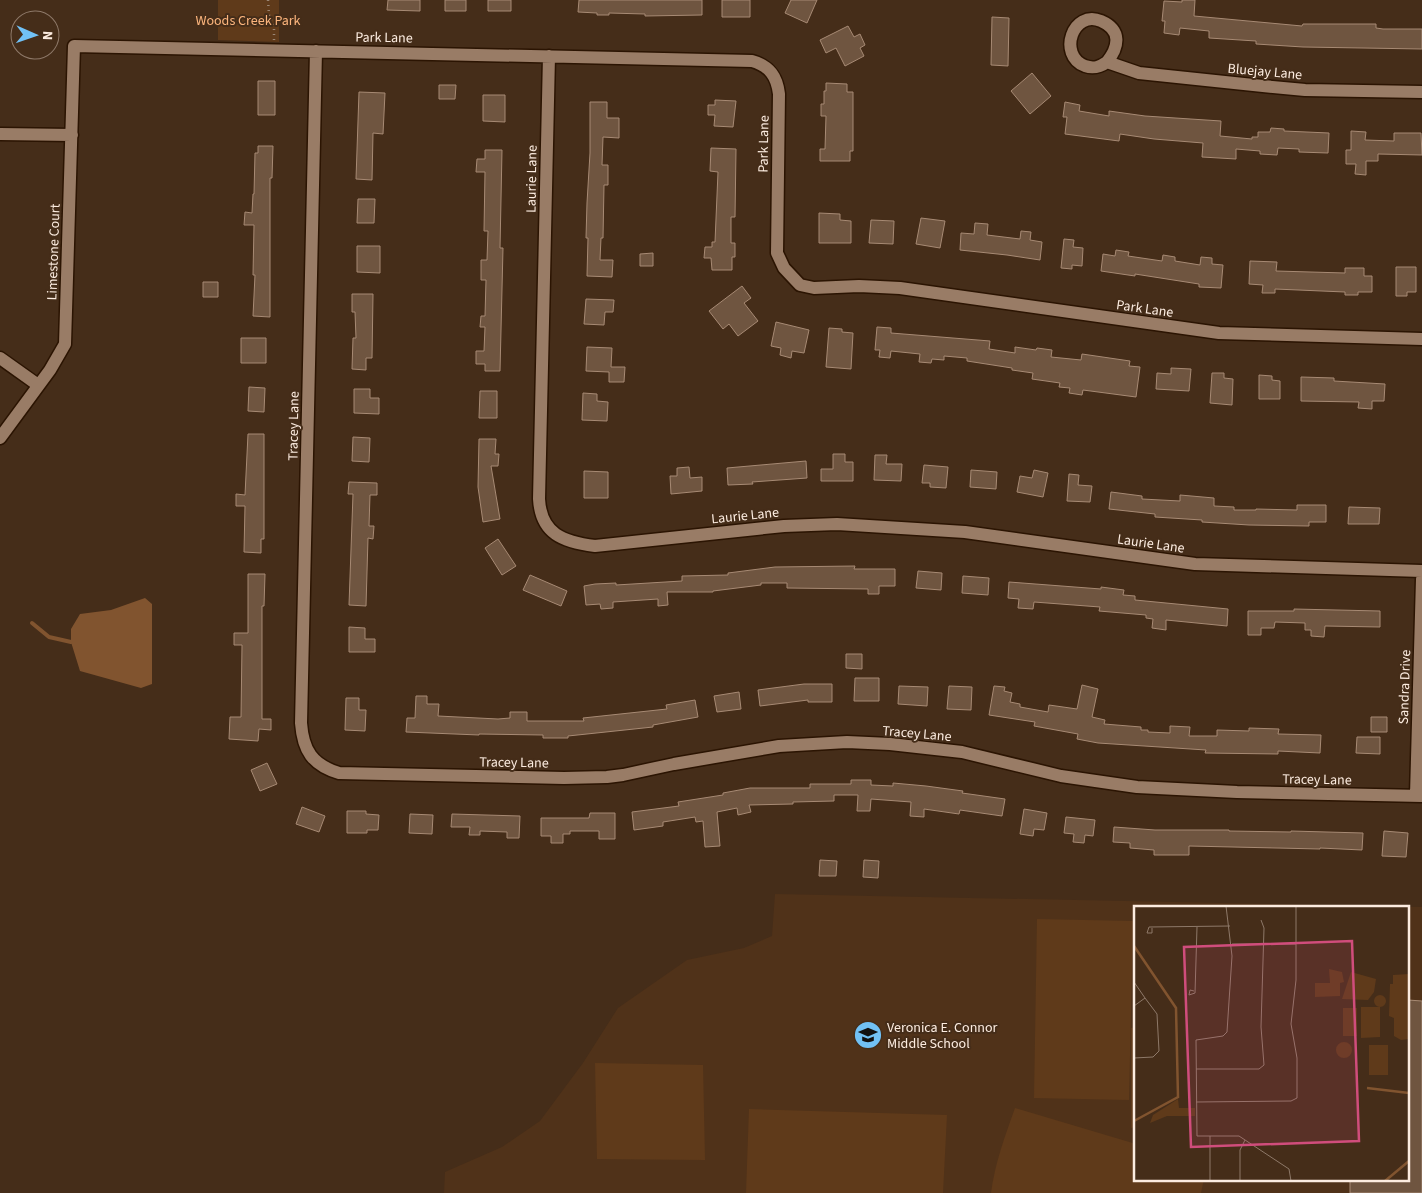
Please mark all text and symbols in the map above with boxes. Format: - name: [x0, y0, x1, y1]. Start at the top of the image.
- north arrow: [10, 10, 60, 60]
- park label: Woods Creek Park: [195, 11, 301, 31]
- street label: Park Lane: [355, 28, 413, 49]
- text: N: [37, 30, 57, 40]
- street label: Bluejay Lane: [1227, 59, 1303, 85]
- street label: Park Lane: [754, 115, 775, 173]
- street label: Laurie Lane: [521, 145, 543, 213]
- street label: Limestone Court: [42, 203, 66, 301]
- street label: Park Lane: [1115, 295, 1175, 323]
- street label: Tracey Lane: [283, 391, 305, 461]
- street label: Laurie Lane: [710, 502, 780, 529]
- street label: Laurie Lane: [1116, 529, 1186, 559]
- street label: Sandra Drive: [1394, 649, 1416, 725]
- street label: Tracey Lane: [882, 721, 952, 747]
- street label: Tracey Lane: [479, 752, 549, 774]
- street label: Tracey Lane: [1282, 769, 1352, 791]
- inset map: [1134, 906, 1410, 1180]
- place label: Veronica E. Connor Middle School: [887, 1018, 998, 1054]
- school or university icon: Veronica E. Connor Middle School: [853, 1020, 883, 1050]

